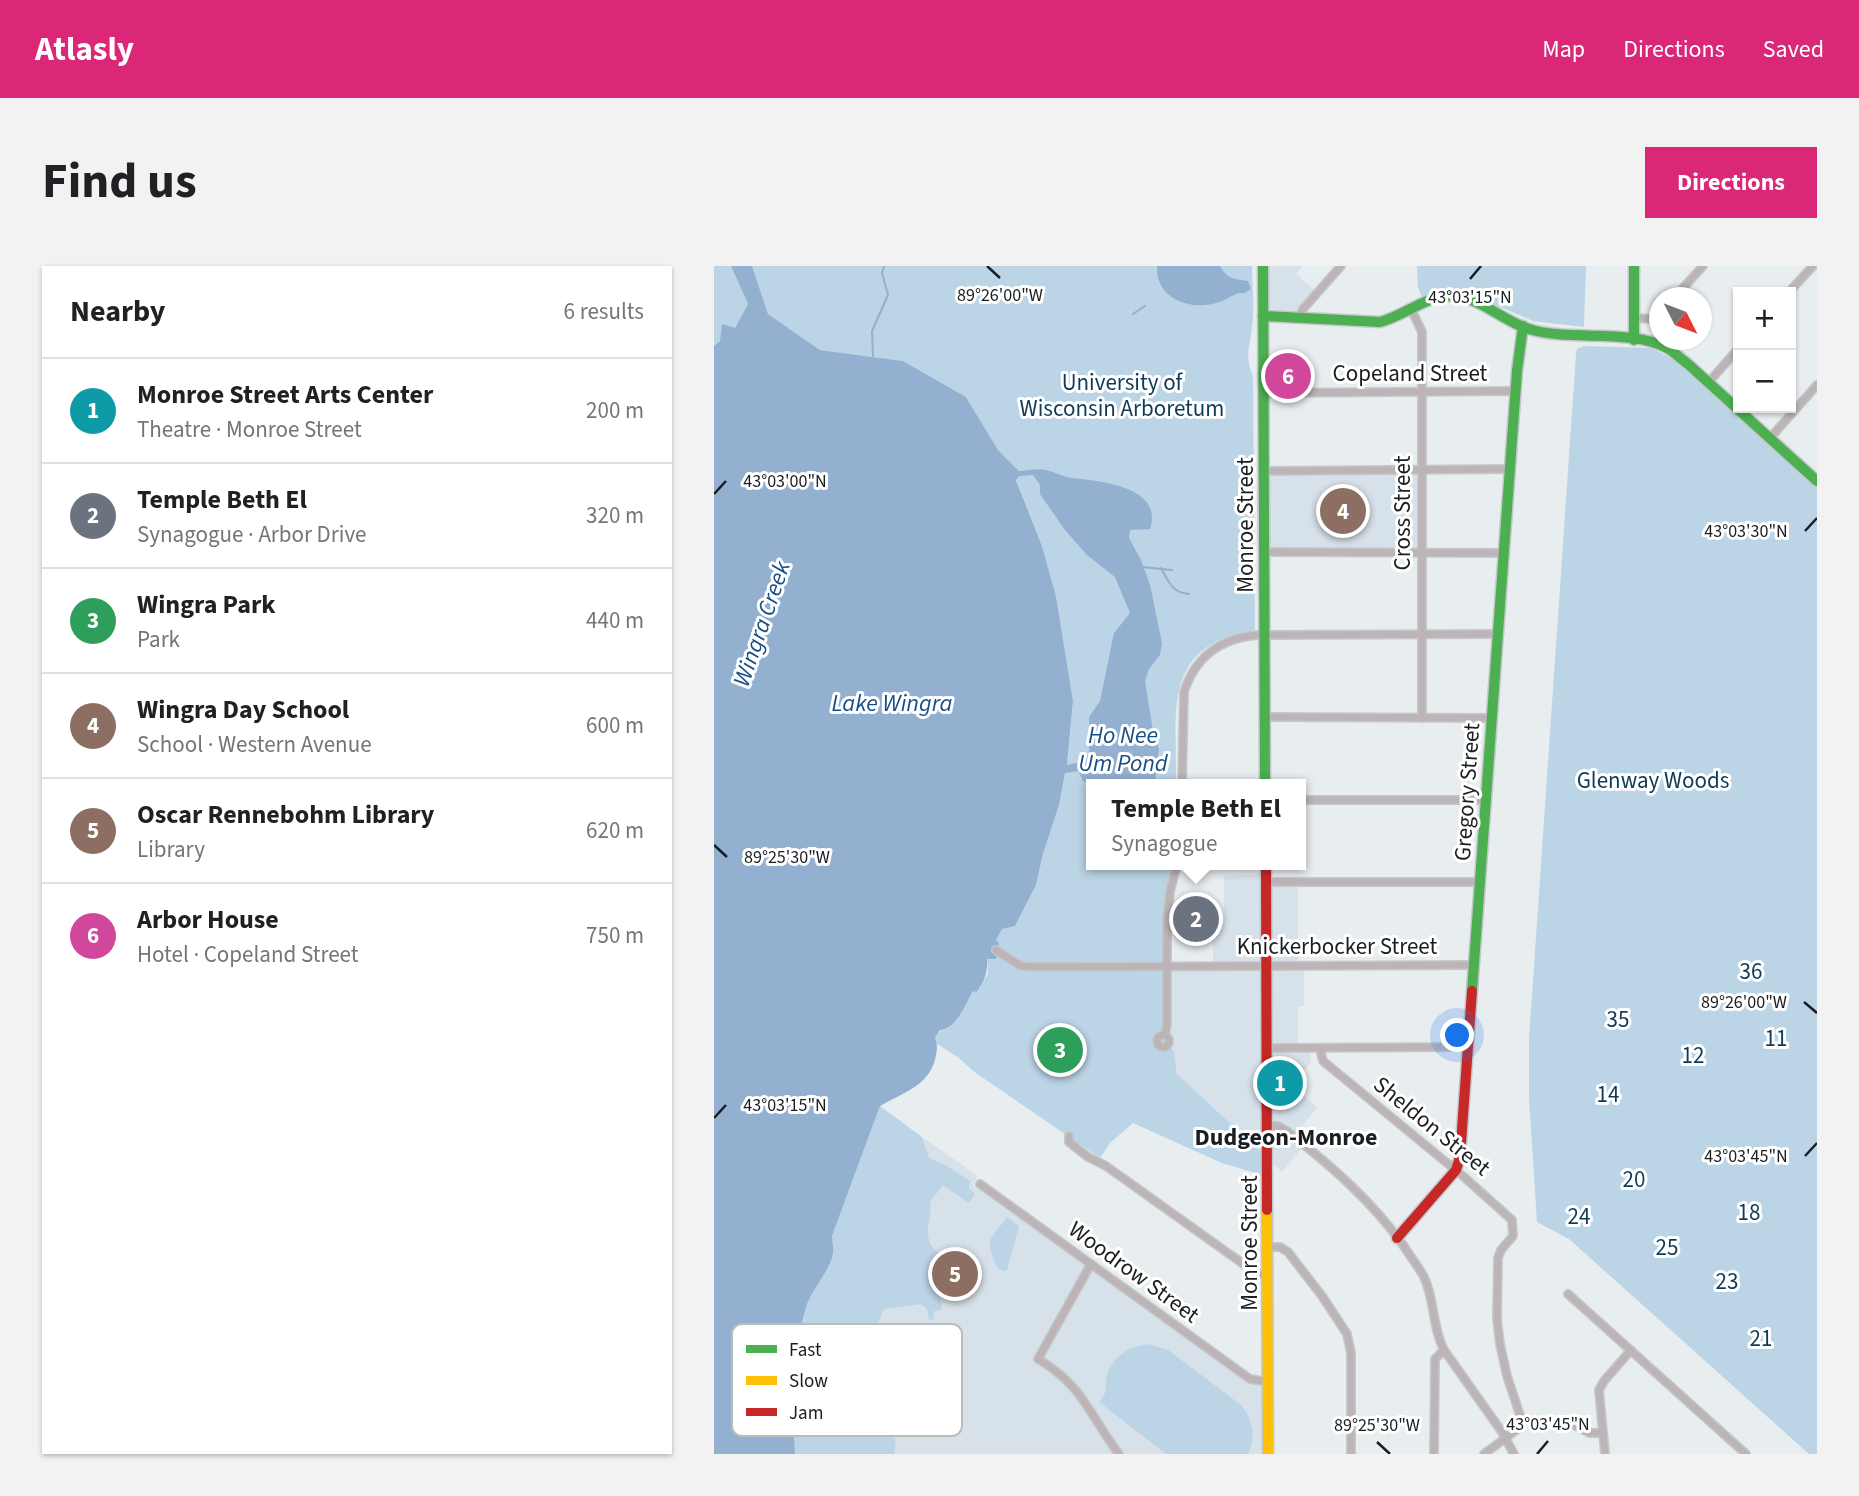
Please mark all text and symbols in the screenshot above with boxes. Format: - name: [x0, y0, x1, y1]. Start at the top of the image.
- text: Atlasly: [35, 26, 134, 73]
- text: Map: [1542, 32, 1585, 67]
- text: Directions: [1623, 32, 1725, 67]
- text: Saved: [1763, 32, 1824, 67]
- text: Find us: [42, 147, 197, 217]
- button: Directions: [1645, 147, 1817, 218]
- text: 89°26'00"W: [957, 283, 1043, 308]
- text: 43°03'15"N: [1428, 285, 1512, 310]
- north arrow: [1649, 287, 1712, 350]
- map controls: [1733, 287, 1796, 413]
- button: +: [1733, 287, 1796, 350]
- text: Nearby: [70, 290, 165, 333]
- text: 6 results: [564, 295, 644, 328]
- pin: 6: [1265, 350, 1311, 402]
- button: −: [1733, 350, 1796, 413]
- street label: Copeland Street: [1333, 357, 1488, 390]
- park label: University of Wisconsin Arboretum: [1020, 366, 1224, 425]
- text: Monroe Street Arts Center: [137, 376, 433, 413]
- text: 1: [87, 394, 99, 427]
- text: 200 m: [586, 394, 644, 427]
- text: Theatre · Monroe Street: [137, 413, 362, 446]
- street label: Cross Street: [1386, 455, 1419, 570]
- street label: Monroe Street: [1229, 457, 1262, 593]
- text: 43°03'00"N: [743, 469, 827, 494]
- text: Temple Beth El: [137, 481, 307, 518]
- pin: 4: [1320, 485, 1366, 537]
- text: 2: [87, 499, 99, 532]
- text: 320 m: [586, 499, 644, 532]
- text: Synagogue · Arbor Drive: [137, 518, 366, 551]
- text: 43°03'30"N: [1704, 519, 1788, 544]
- water label: Wingra Creek: [724, 556, 800, 691]
- text: Wingra Park: [137, 586, 276, 623]
- text: 3: [87, 604, 99, 637]
- text: 440 m: [586, 604, 644, 637]
- text: Park: [137, 623, 180, 656]
- water label: Lake Wingra: [832, 686, 953, 721]
- text: Wingra Day School: [137, 691, 349, 728]
- text: 4: [87, 709, 99, 742]
- text: 600 m: [586, 709, 644, 742]
- water label: Ho Nee Um Pond: [1078, 718, 1169, 781]
- street label: Gregory Street: [1446, 722, 1488, 862]
- text: School · Western Avenue: [137, 728, 372, 761]
- park label: Glenway Woods: [1577, 764, 1729, 797]
- popup: [1086, 779, 1306, 870]
- text: Temple Beth El: [1111, 790, 1281, 827]
- text: Oscar Rennebohm Library: [137, 796, 434, 833]
- text: 5: [87, 814, 99, 847]
- text: 620 m: [586, 814, 644, 847]
- text: Synagogue: [1111, 827, 1218, 860]
- text: Library: [137, 833, 205, 866]
- text: 89°25'30"W: [744, 845, 830, 870]
- pin: 2: [1173, 893, 1219, 945]
- text: Arbor House: [137, 901, 279, 938]
- text: 6: [87, 919, 99, 952]
- text: 750 m: [586, 919, 644, 952]
- street label: Knickerbocker Street: [1237, 930, 1438, 963]
- text: Hotel · Copeland Street: [137, 938, 359, 971]
- park label: 36: [1740, 955, 1762, 988]
- text: 89°26'00"W: [1701, 990, 1787, 1015]
- park label: 35: [1607, 1003, 1629, 1036]
- your location: [1440, 1018, 1474, 1052]
- park label: 11: [1765, 1022, 1787, 1055]
- pin: 3: [1037, 1024, 1083, 1076]
- park label: 12: [1682, 1039, 1704, 1072]
- pin: 1: [1257, 1057, 1303, 1109]
- street label: Sheldon Street: [1366, 1068, 1498, 1184]
- park label: 14: [1597, 1078, 1619, 1111]
- text: 43°03'15"N: [743, 1093, 827, 1118]
- district label: Dudgeon-Monroe: [1195, 1120, 1377, 1155]
- text: 43°03'45"N: [1704, 1144, 1788, 1169]
- park label: 20: [1623, 1163, 1645, 1196]
- street label: Monroe Street: [1233, 1175, 1266, 1311]
- park label: 18: [1738, 1196, 1760, 1229]
- park label: 24: [1568, 1200, 1590, 1233]
- street label: Woodrow Street: [1062, 1213, 1206, 1331]
- park label: 25: [1656, 1231, 1678, 1264]
- pin: 5: [932, 1248, 978, 1300]
- park label: 23: [1716, 1265, 1738, 1298]
- park label: 21: [1750, 1322, 1772, 1355]
- legend: [732, 1324, 962, 1436]
- text: Fast: [789, 1337, 822, 1364]
- text: Slow: [789, 1368, 828, 1395]
- text: Jam: [789, 1400, 823, 1427]
- text: 43°03'45"N: [1506, 1412, 1590, 1437]
- text: 89°25'30"W: [1334, 1413, 1420, 1438]

